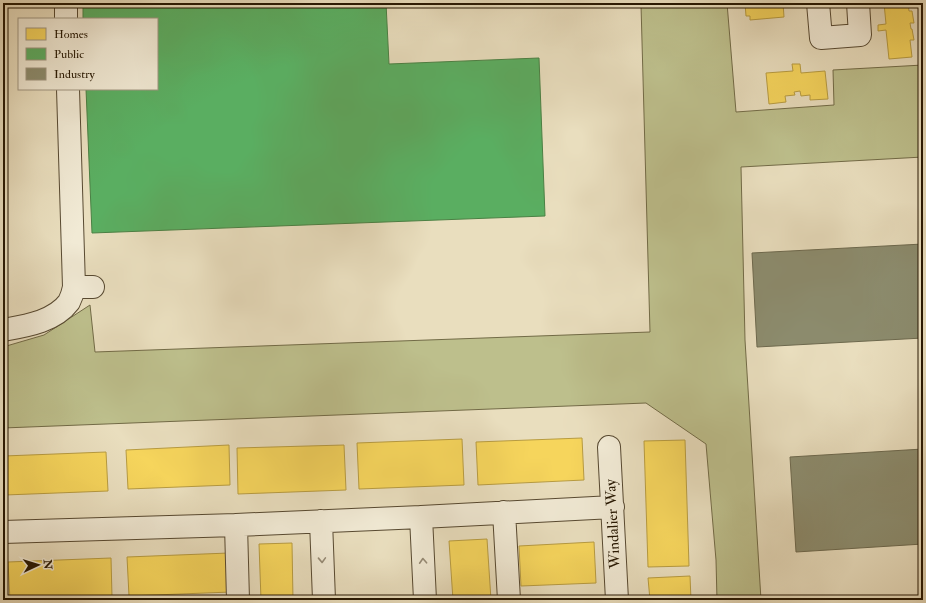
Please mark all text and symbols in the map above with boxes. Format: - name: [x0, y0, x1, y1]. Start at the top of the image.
- legend: [18, 18, 158, 90]
- text: Homes: [54, 27, 88, 42]
- text: Public: [54, 47, 84, 62]
- text: Industry: [54, 67, 96, 82]
- street label: Windalier Way: [601, 478, 625, 570]
- north arrow: [18, 545, 58, 585]
- one-way arrow: [318, 557, 327, 563]
- text: N: [41, 558, 54, 571]
- one-way arrow: [419, 558, 427, 564]

